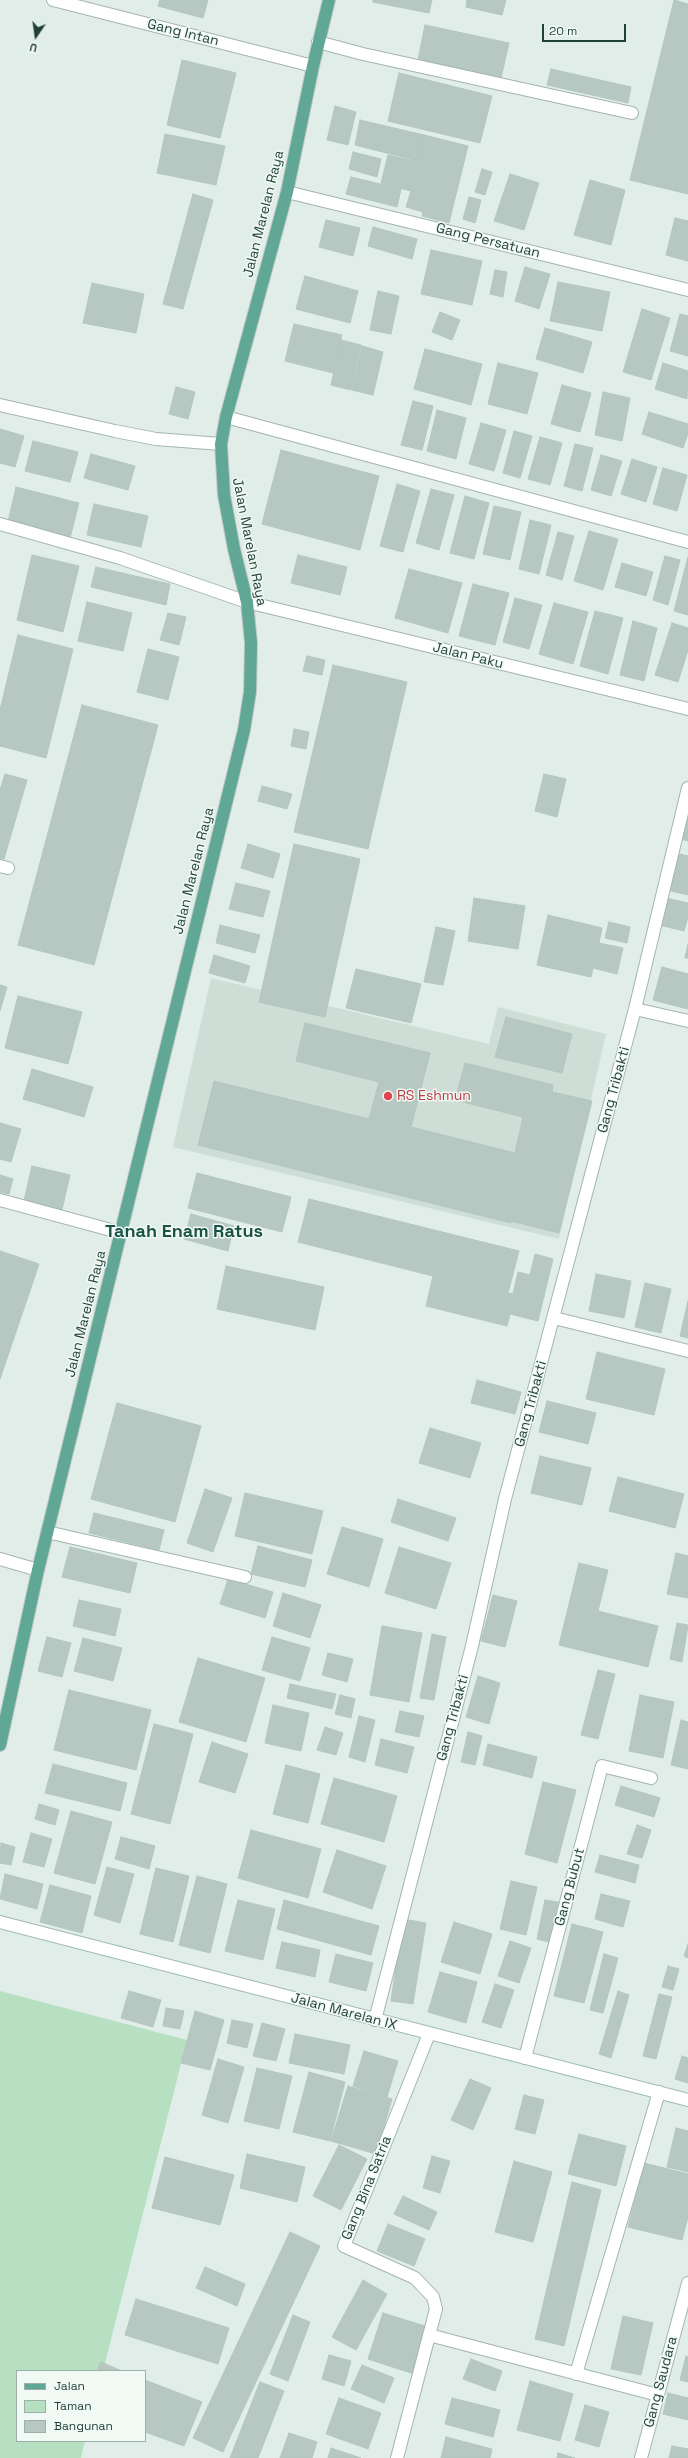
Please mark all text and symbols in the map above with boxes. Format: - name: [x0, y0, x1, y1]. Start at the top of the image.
- north arrow: [16, 16, 56, 56]
- street label: Gang Intan: [145, 16, 221, 50]
- scale bar: [544, 16, 628, 42]
- text: 20 m: [549, 23, 577, 39]
- text: U: [28, 40, 38, 55]
- street label: Jalan Marelan Raya: [240, 149, 288, 279]
- street label: Gang Persatuan: [434, 220, 542, 262]
- street label: Jalan Marelan Raya: [228, 477, 270, 607]
- street label: Jalan Paku: [431, 639, 505, 673]
- street label: Jalan Marelan Raya: [170, 806, 218, 936]
- street label: Gang Tribakti: [594, 1045, 634, 1135]
- place label: RS Eshmun: [397, 1088, 471, 1104]
- marker: RS Eshmun: [382, 1090, 394, 1102]
- district label: Tanah Enam Ratus: [105, 1221, 263, 1243]
- street label: Jalan Marelan Raya: [62, 1249, 110, 1379]
- street label: Gang Tribakti: [511, 1359, 551, 1449]
- street label: Gang Tribakti: [433, 1673, 473, 1763]
- street label: Gang Bubut: [551, 1846, 589, 1928]
- street label: Jalan Marelan IX: [289, 1990, 399, 2034]
- street label: Gang Bina Satria: [338, 2134, 396, 2242]
- street label: Gang Saudara: [641, 2335, 681, 2429]
- legend: [16, 2370, 146, 2442]
- text: Jalan: [54, 2378, 85, 2394]
- text: Taman: [54, 2398, 91, 2414]
- text: Bangunan: [54, 2418, 113, 2434]

